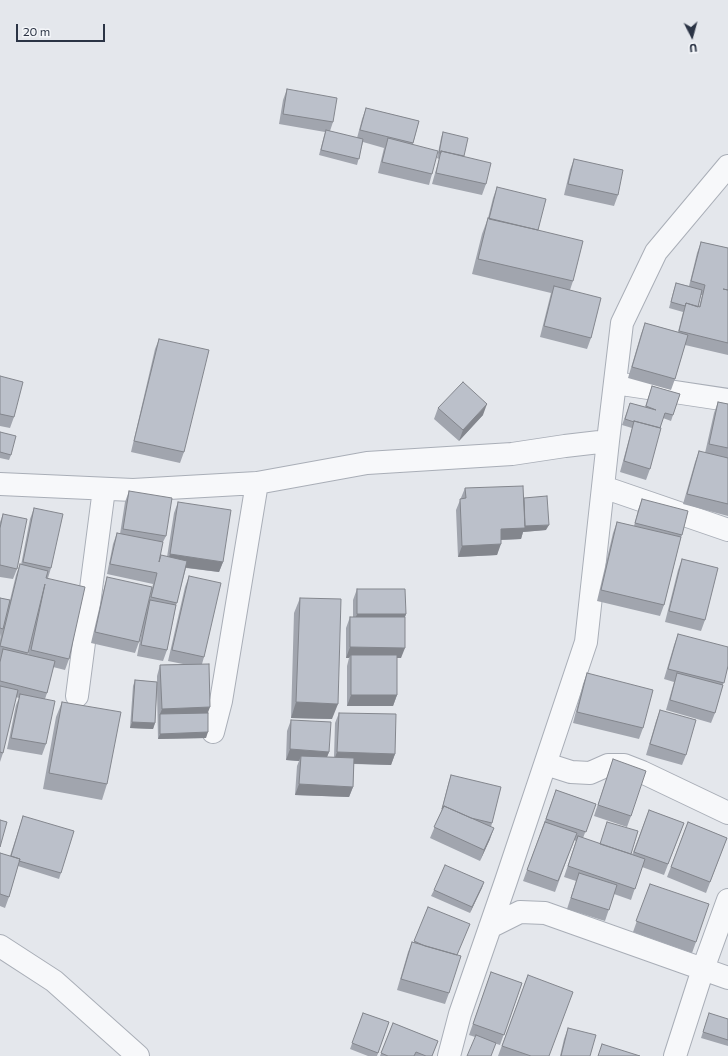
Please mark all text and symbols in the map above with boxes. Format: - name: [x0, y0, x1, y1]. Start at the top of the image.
- scale bar: [18, 16, 107, 42]
- north arrow: [672, 16, 712, 56]
- text: 20 m: [23, 24, 50, 38]
- text: U: [689, 42, 698, 55]

